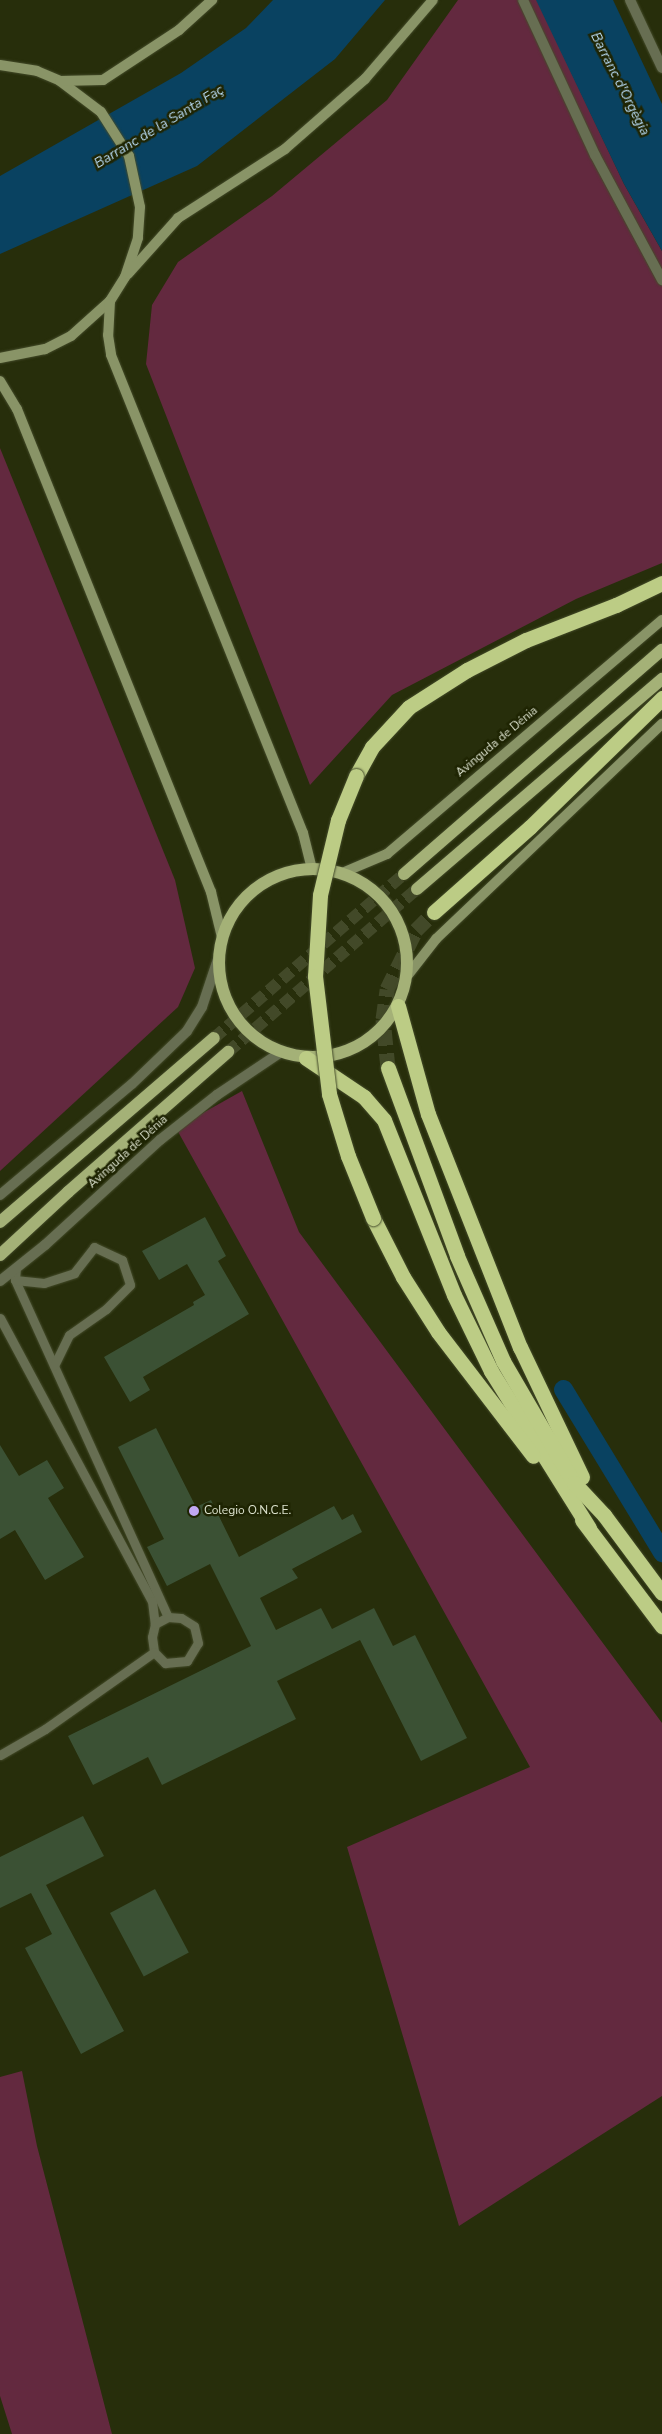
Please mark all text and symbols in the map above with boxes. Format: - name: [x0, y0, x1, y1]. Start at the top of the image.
- water label: Barranc d'Orgègia: [587, 30, 653, 138]
- water label: Barranc de la Santa Faç: [91, 82, 227, 172]
- street label: Avinguda de Dénia: [453, 704, 541, 780]
- street label: Avinguda de Dénia: [85, 1112, 171, 1192]
- place label: Colegio O.N.C.E.: [204, 1504, 291, 1518]
- marker: Colegio O.N.C.E.: [188, 1505, 200, 1517]

